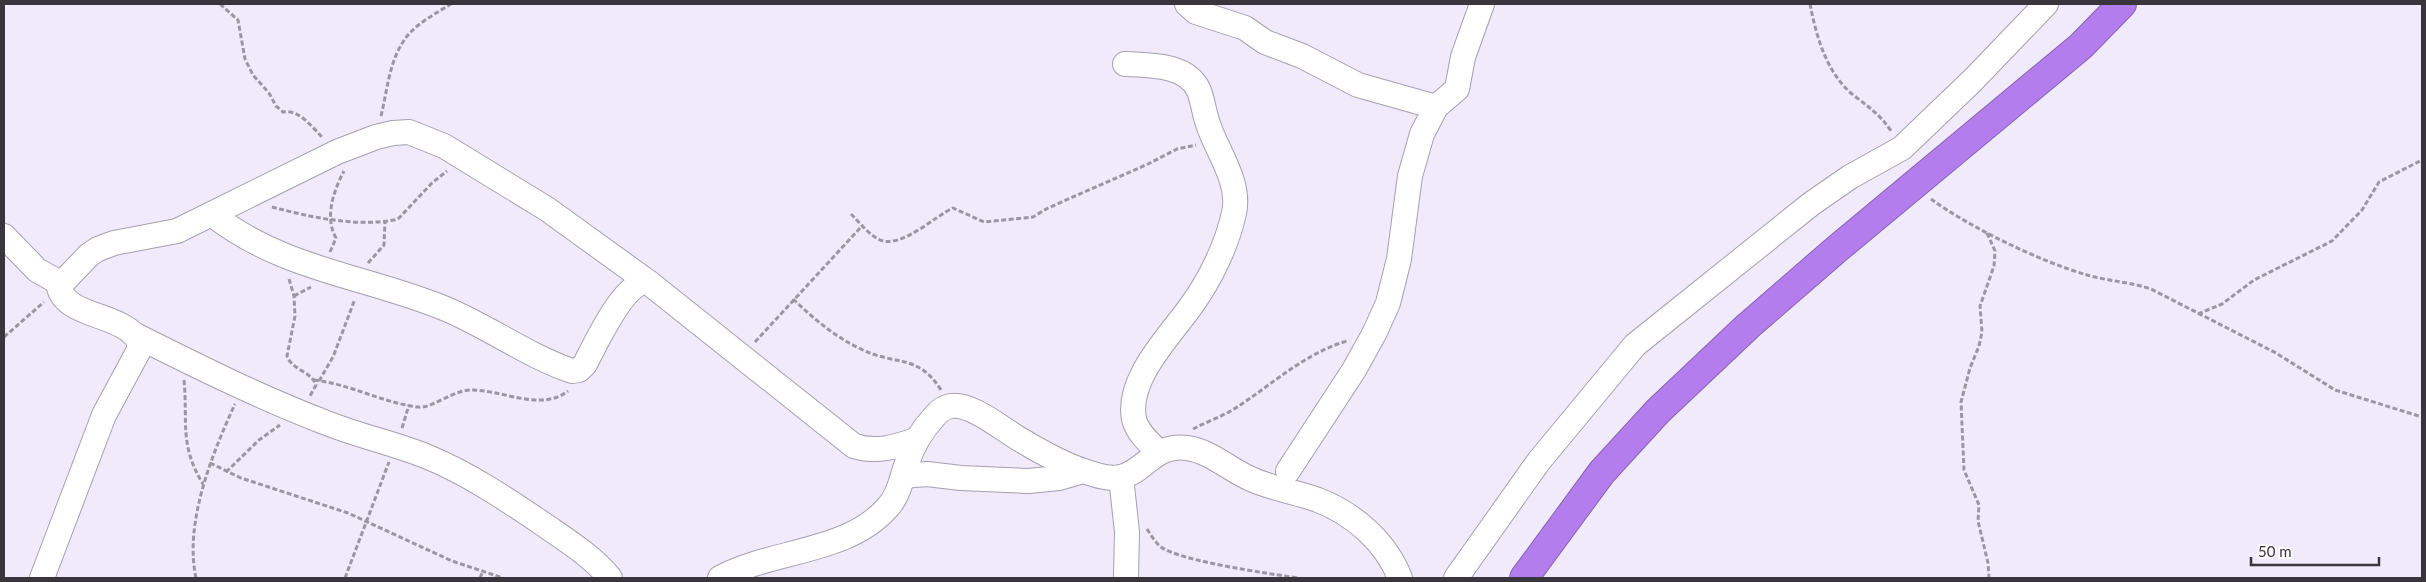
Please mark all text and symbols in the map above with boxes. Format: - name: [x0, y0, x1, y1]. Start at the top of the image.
- scale bar: [2251, 534, 2378, 566]
- text: 50 m: [2258, 542, 2292, 560]

